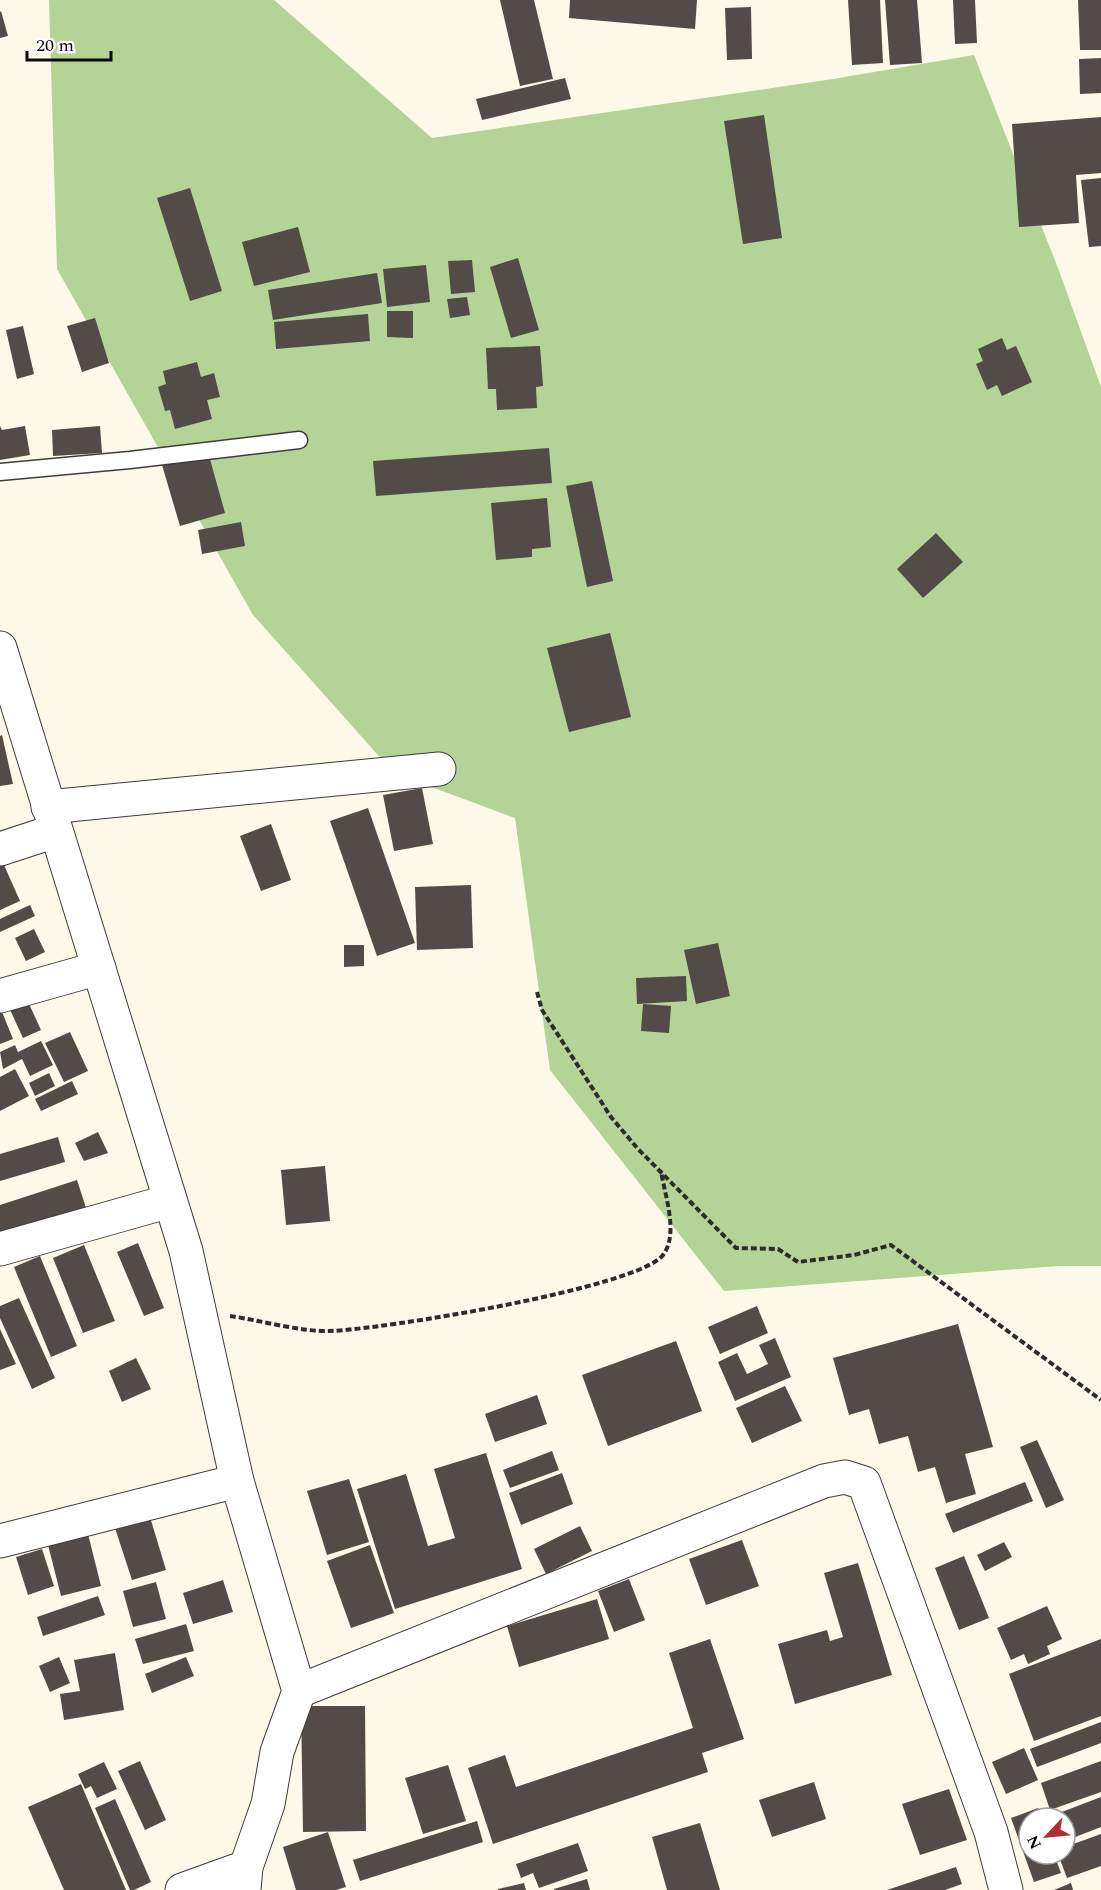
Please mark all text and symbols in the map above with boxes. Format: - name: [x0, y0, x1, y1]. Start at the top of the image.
- scale bar: [27, 24, 111, 62]
- text: 20 m: [36, 32, 74, 59]
- north arrow: [1017, 1806, 1077, 1866]
- text: N: [1021, 1831, 1048, 1853]

